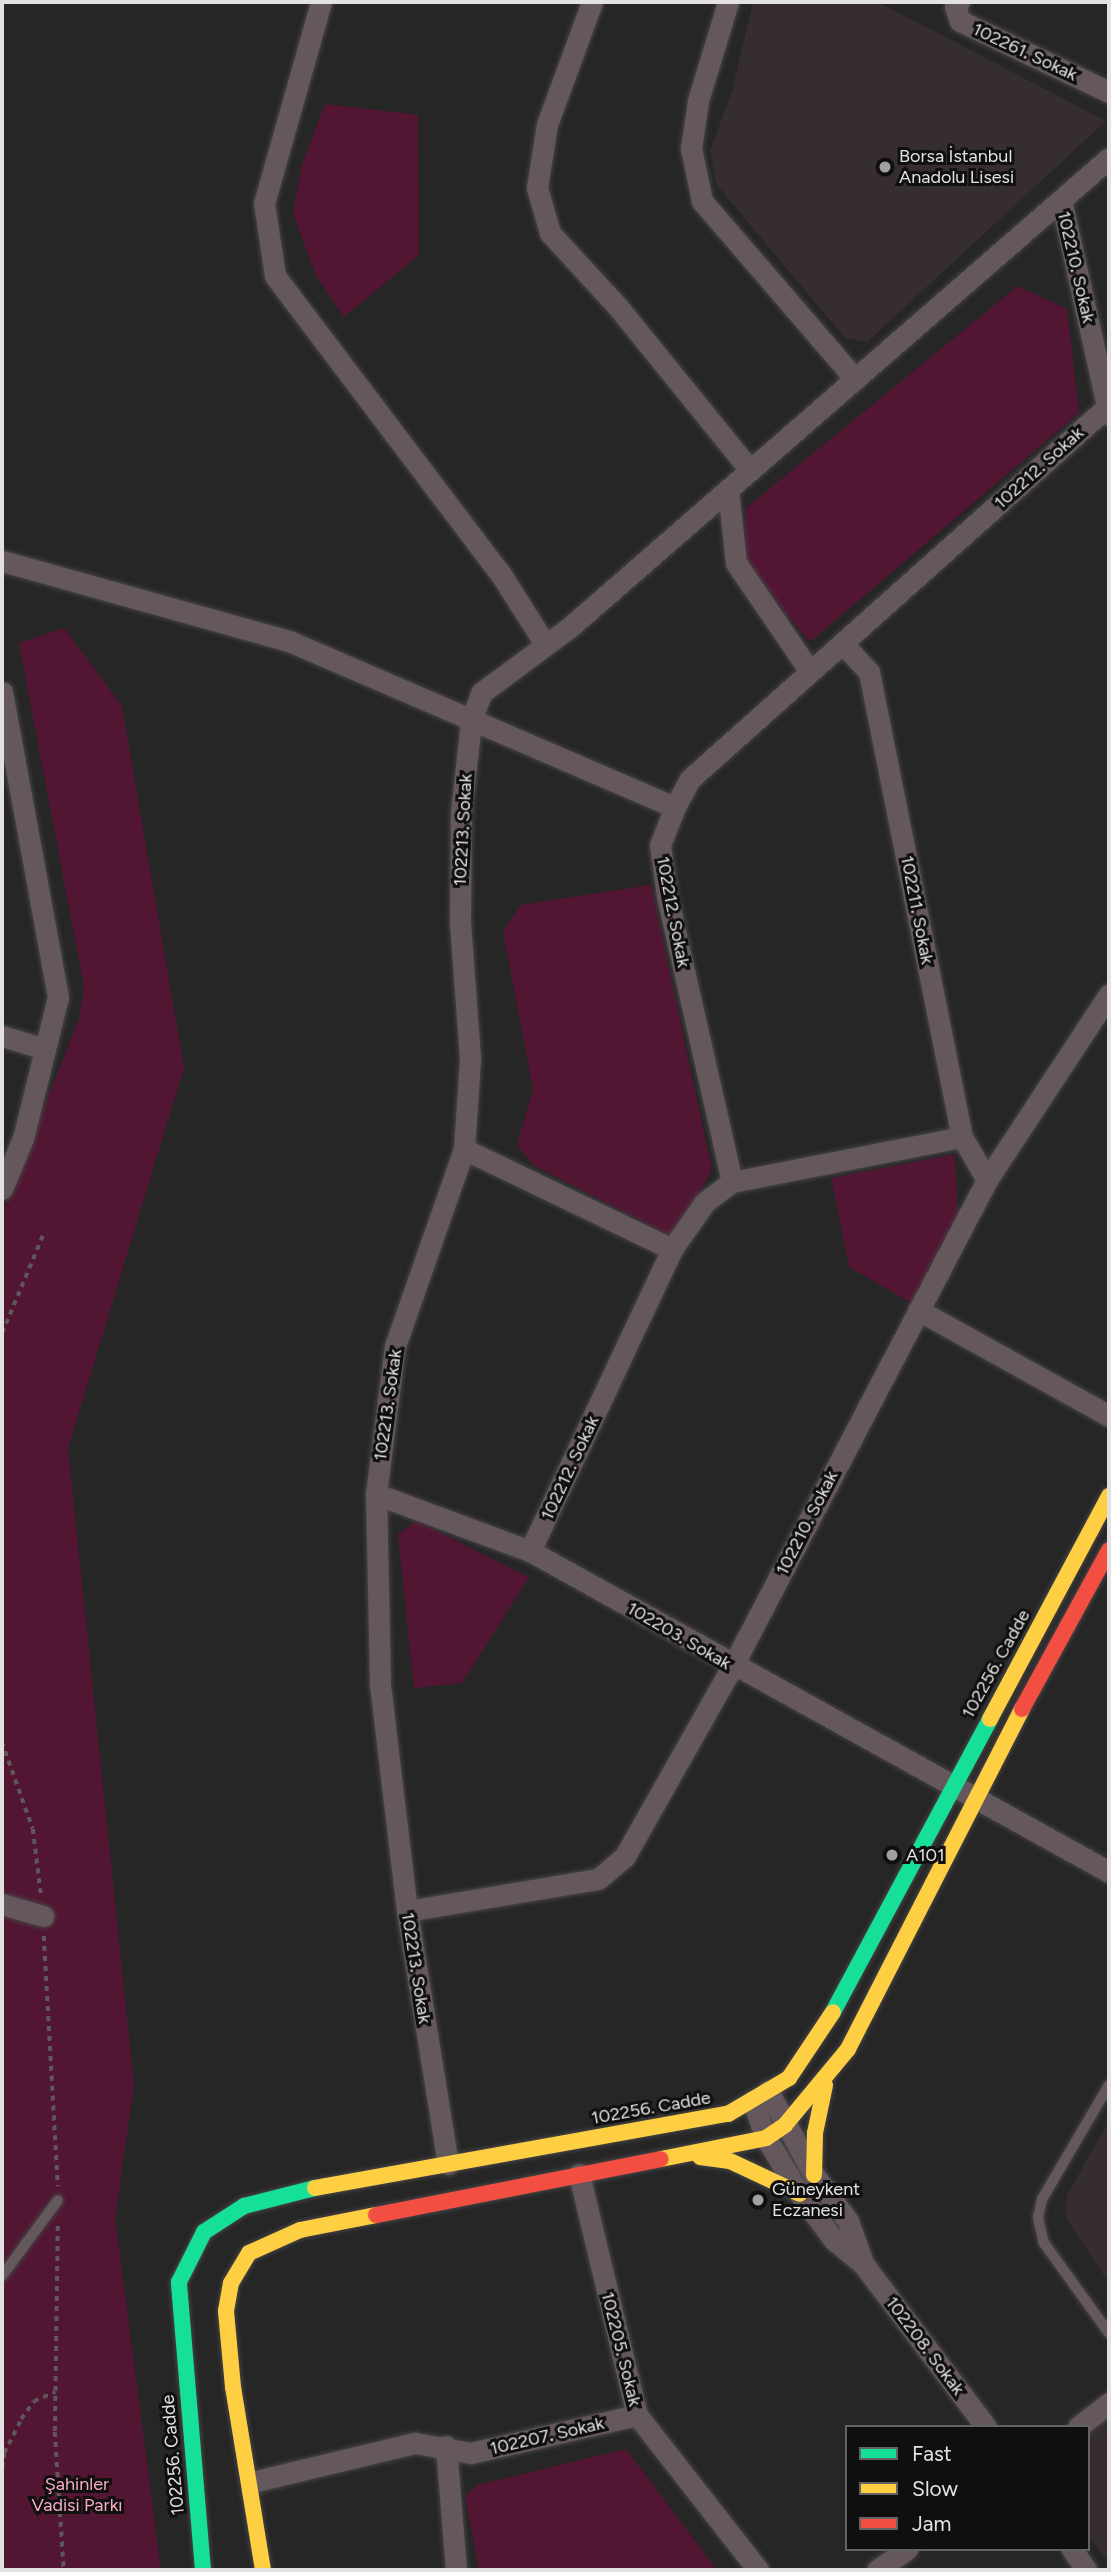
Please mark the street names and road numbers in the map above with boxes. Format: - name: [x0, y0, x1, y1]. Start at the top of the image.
- street label: 102261. Sokak: [969, 18, 1081, 86]
- street label: 102210. Sokak: [1053, 209, 1099, 325]
- street label: 102212. Sokak: [990, 422, 1088, 514]
- street label: 102213. Sokak: [449, 773, 477, 887]
- street label: 102211. Sokak: [896, 854, 938, 966]
- street label: 102212. Sokak: [652, 855, 694, 969]
- street label: 102213. Sokak: [369, 1348, 407, 1462]
- street label: 102212. Sokak: [536, 1412, 604, 1524]
- street label: 102210. Sokak: [771, 1467, 843, 1579]
- street label: 102203. Sokak: [623, 1598, 735, 1674]
- street label: 102256. Cadde: [957, 1606, 1035, 1722]
- street label: 102213. Sokak: [397, 1911, 435, 2025]
- street label: 102256. Cadde: [590, 2087, 712, 2129]
- street label: 102205. Sokak: [596, 2290, 646, 2408]
- street label: 102208. Sokak: [881, 2292, 969, 2400]
- street label: 102256. Cadde: [157, 2394, 189, 2516]
- street label: 102207. Sokak: [488, 2412, 606, 2460]

